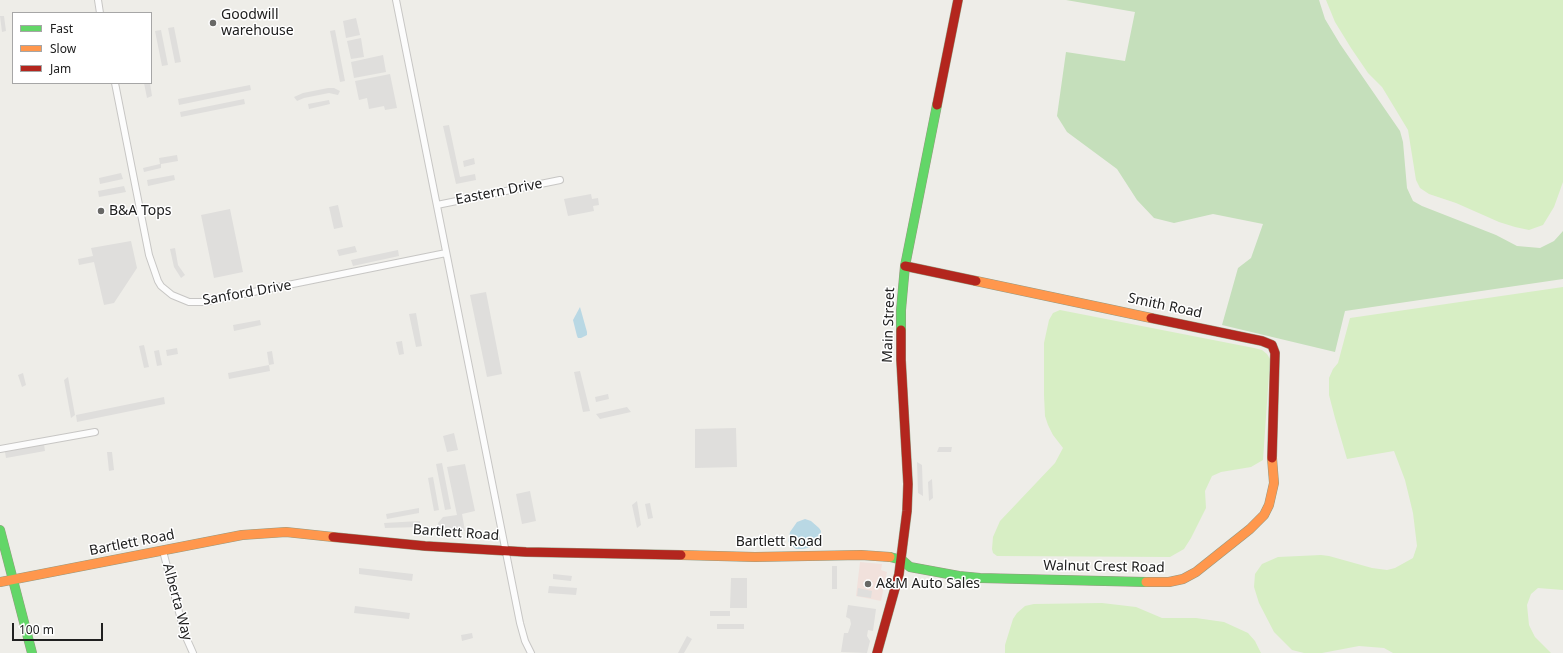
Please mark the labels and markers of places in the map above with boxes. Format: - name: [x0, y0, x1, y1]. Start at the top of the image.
- place label: Goodwill warehouse: [221, 7, 294, 40]
- marker: Goodwill warehouse: [208, 18, 218, 28]
- place label: B&A Tops: [109, 203, 172, 219]
- marker: B&A Tops: [96, 206, 106, 216]
- place label: A&M Auto Sales: [876, 576, 980, 592]
- marker: A&M Auto Sales: [863, 579, 873, 589]

